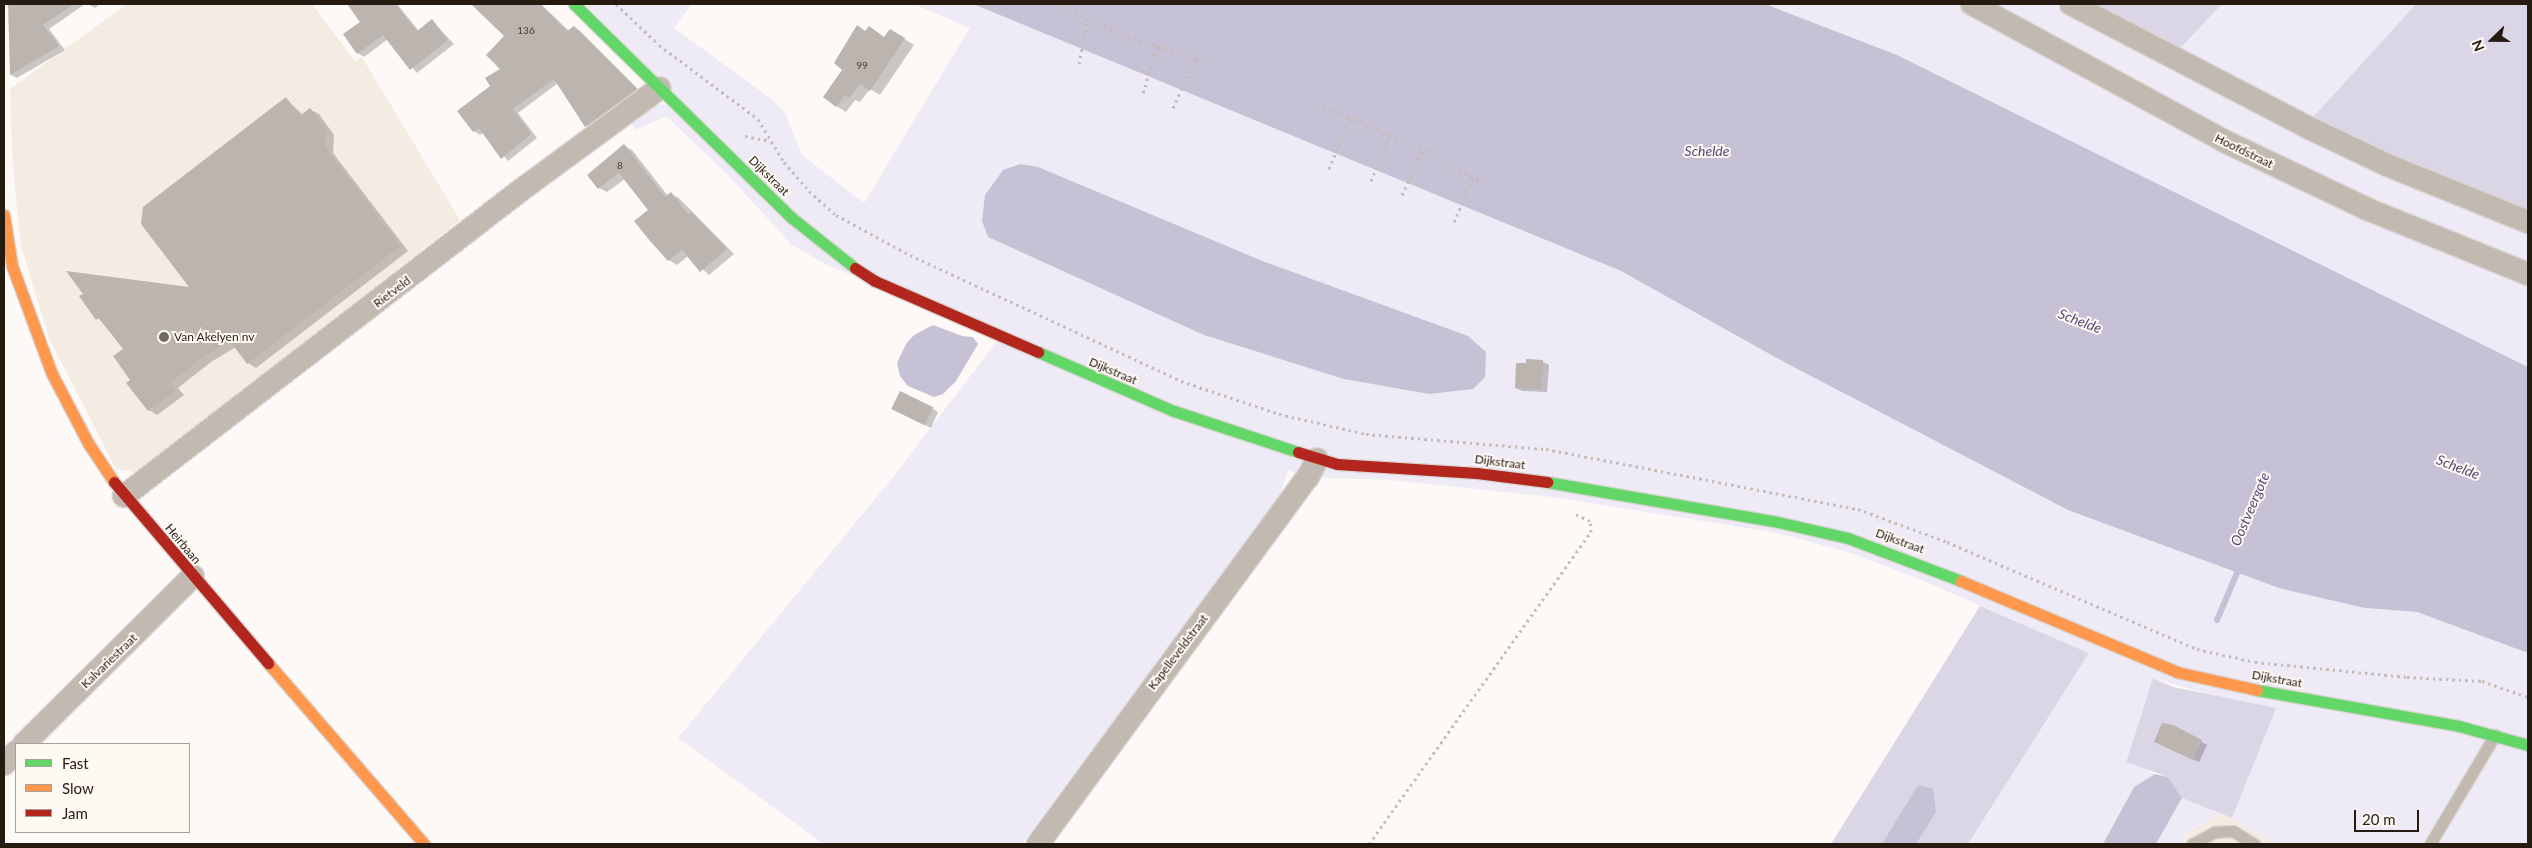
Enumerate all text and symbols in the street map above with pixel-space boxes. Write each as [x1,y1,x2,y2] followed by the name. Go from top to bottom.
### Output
[2467,15,2517,65] north arrow
[517,25,535,37] house number: 136
[2468,38,2488,54] text: N
[856,60,868,72] house number: 99
[2212,131,2276,171] street label: Hoofdstraat
[1685,143,1729,159] water label: Schelde
[746,153,792,199] street label: Dijkstraat
[617,160,623,172] house number: 8
[371,273,413,311] street label: Rietveld
[2056,305,2104,337] water label: Schelde
[174,330,255,344] place label: Van Akelyen nv
[158,331,170,343] marker: Van Akelyen nv
[1087,354,1139,388] street label: Dijkstraat
[2434,451,2482,483] water label: Schelde
[1474,452,1526,472] street label: Dijkstraat
[2227,470,2273,548] water label: Oostveergote
[162,521,204,567] street label: Heirbaan
[1874,526,1926,556] street label: Dijkstraat
[1145,611,1211,693] street label: Kapelleveldstraat
[78,631,140,691] street label: Kalvariestraat
[2251,668,2303,690] street label: Dijkstraat
[15,743,190,833] legend
[62,754,89,772] text: Fast
[62,779,94,797] text: Slow
[2357,800,2422,832] scale bar
[62,804,88,822] text: Jam
[2362,810,2396,828] text: 20 m

